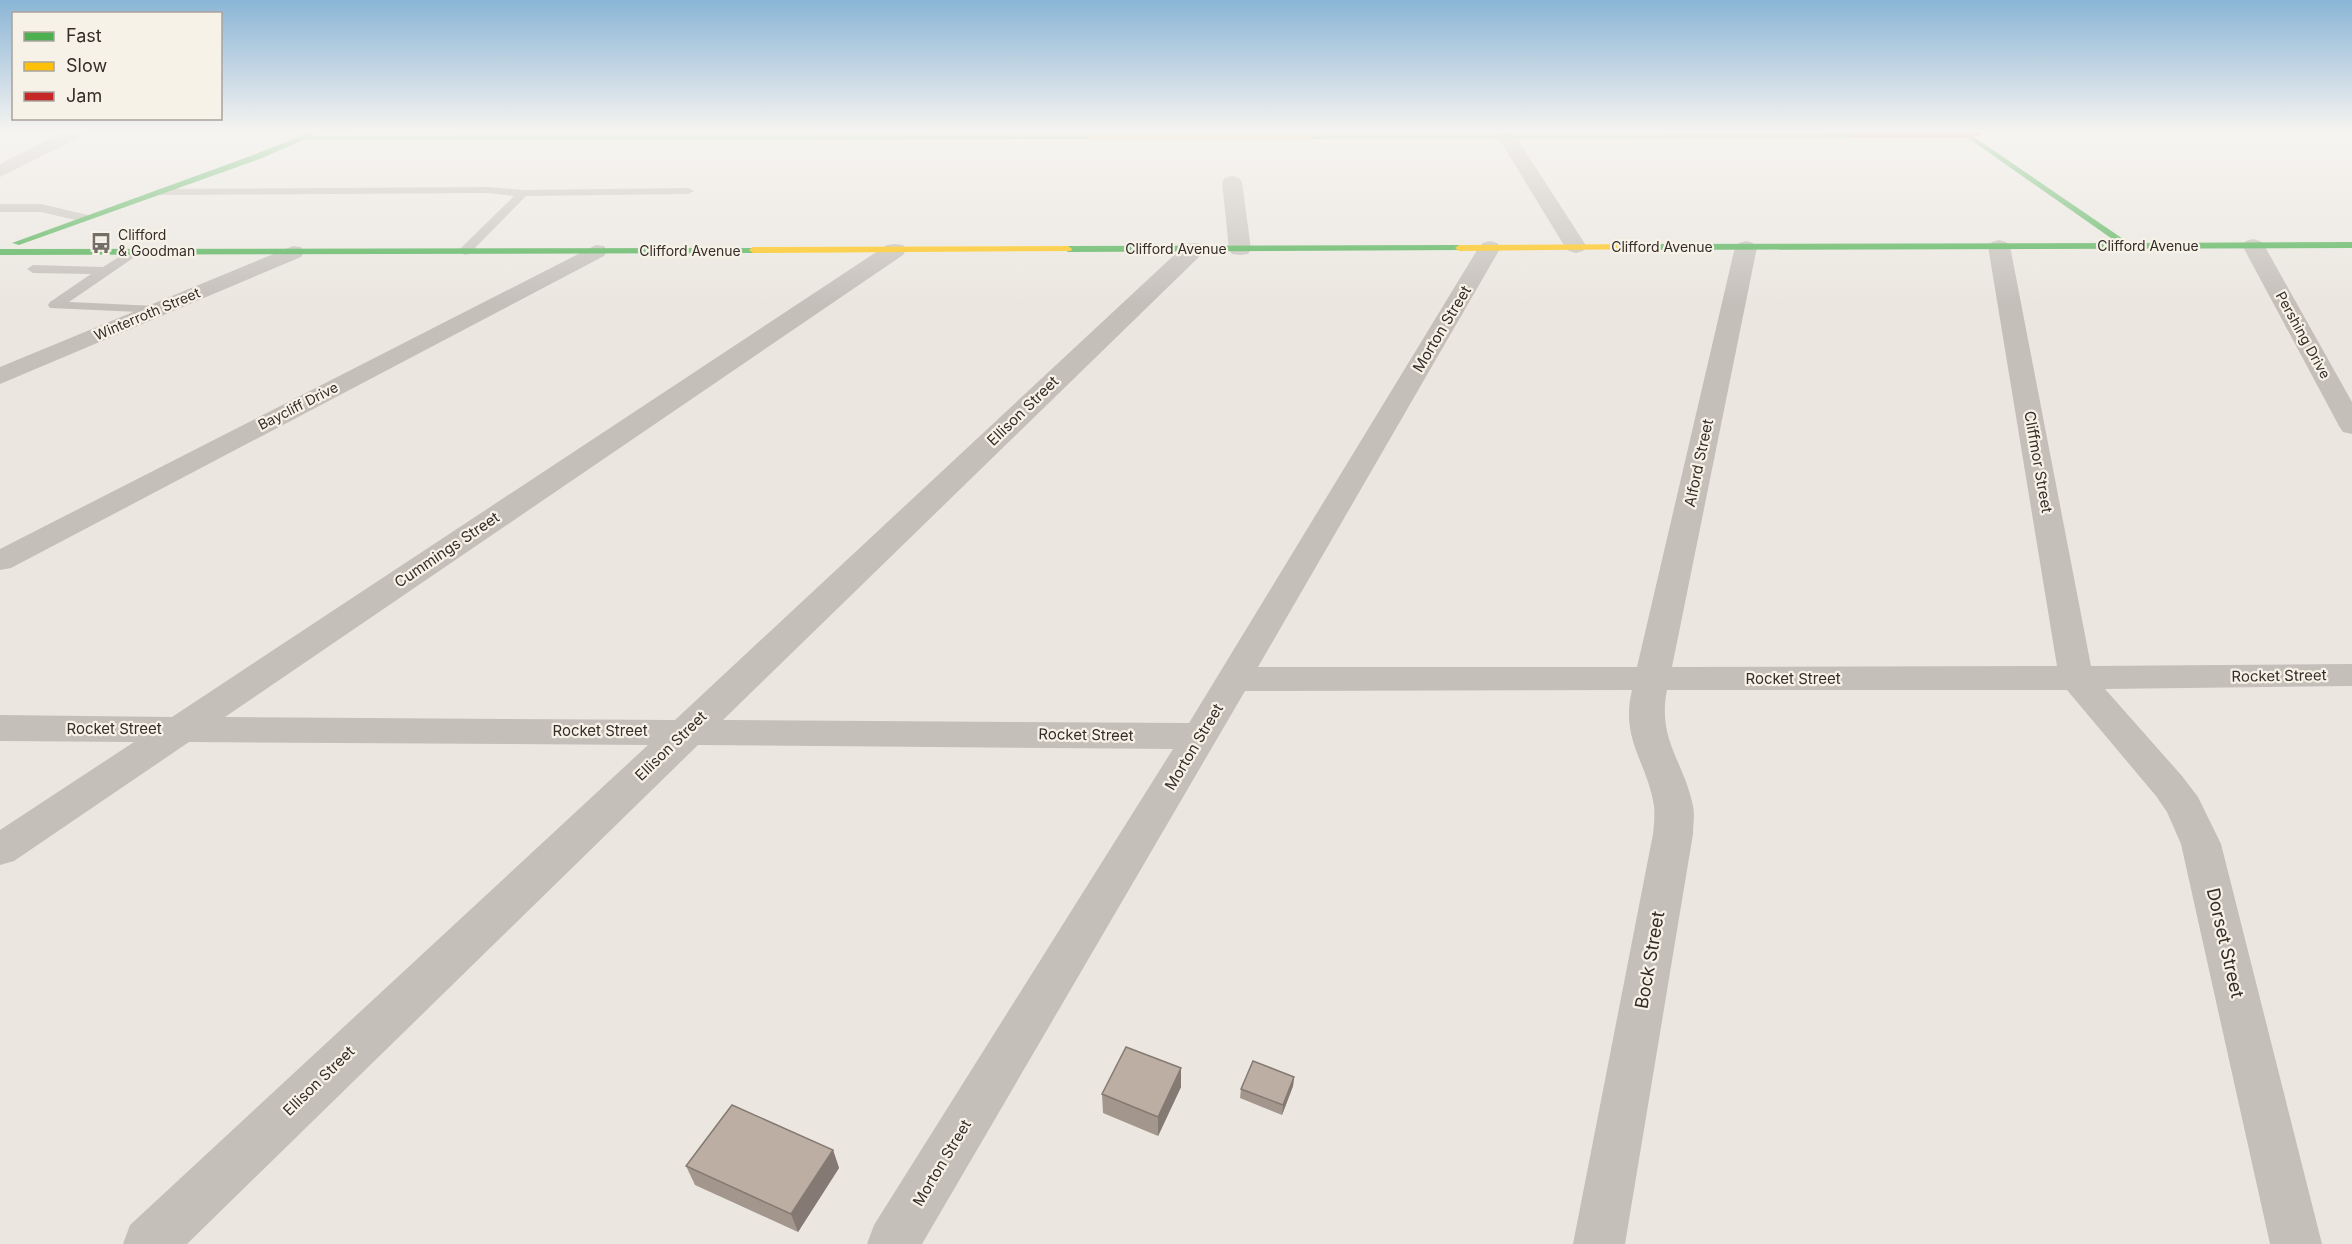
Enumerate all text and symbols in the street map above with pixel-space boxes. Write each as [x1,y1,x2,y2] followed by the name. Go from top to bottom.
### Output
[12,12,222,120] legend
[66,25,102,46] text: Fast
[66,55,107,76] text: Slow
[66,85,102,106] text: Jam
[118,226,195,259] place label: Clifford & Goodman
[89,231,113,255] bus stop icon: Clifford & Goodman
[2097,237,2199,254] street label: Clifford Avenue
[1611,238,1713,255] street label: Clifford Avenue
[1125,240,1227,257] street label: Clifford Avenue
[639,242,741,259] street label: Clifford Avenue
[1408,282,1475,375] street label: Morton Street
[91,283,203,343] street label: Winterroth Street
[2273,288,2334,381] street label: Pershing Drive
[983,372,1062,450] street label: Ellison Street
[255,378,341,433] street label: Baycliff Drive
[2020,410,2057,514] street label: Cliffmor Street
[1680,417,1717,509] street label: Alford Street
[391,507,503,592] street label: Cummings Street
[2231,665,2327,686] street label: Rocket Street
[1745,669,1841,688] street label: Rocket Street
[1160,700,1227,793] street label: Morton Street
[631,707,710,785] street label: Ellison Street
[66,719,162,738] street label: Rocket Street
[552,721,648,740] street label: Rocket Street
[1038,724,1134,745] street label: Rocket Street
[2203,886,2248,1000] street label: Dorset Street
[1631,909,1668,1010] street label: Bock Street
[279,1042,358,1120] street label: Ellison Street
[908,1116,975,1209] street label: Morton Street

